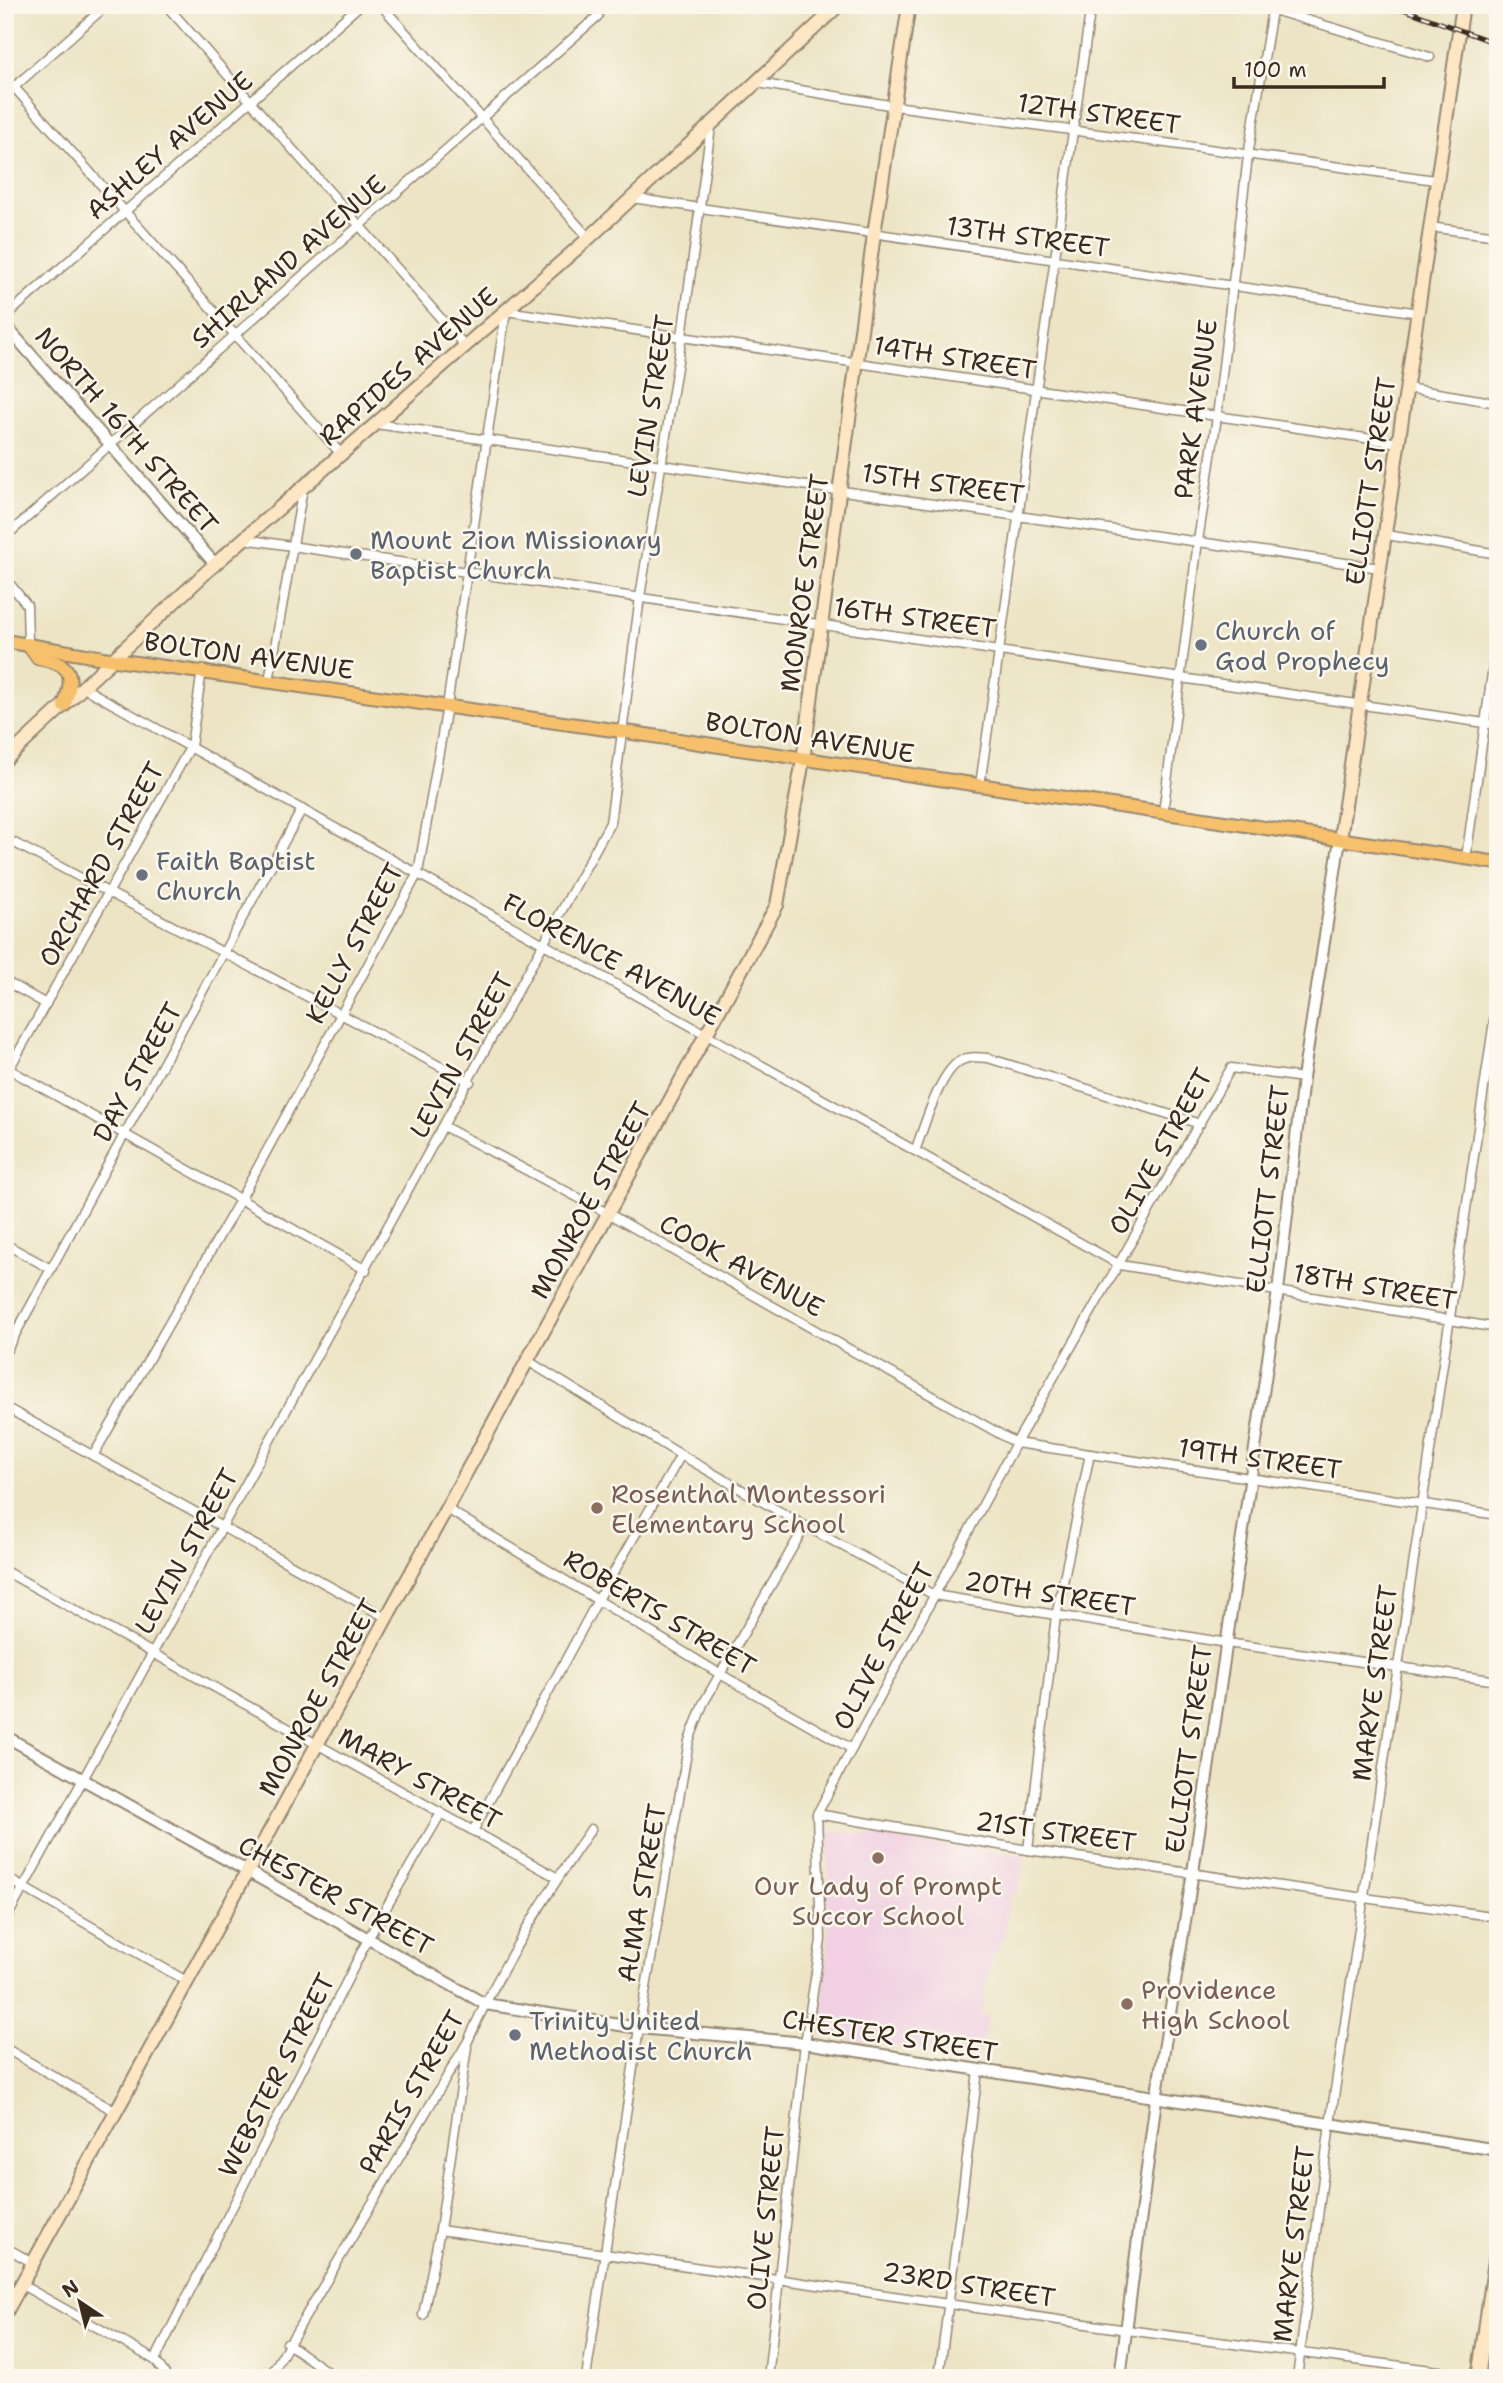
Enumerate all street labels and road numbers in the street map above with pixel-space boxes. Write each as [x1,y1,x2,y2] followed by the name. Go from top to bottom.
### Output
[78,63,260,227] street label: ASHLEY AVENUE
[1015,84,1183,142] street label: 12TH STREET
[183,166,393,356] street label: SHIRLAND AVENUE
[944,207,1112,265] street label: 13TH STREET
[311,279,505,453] street label: RAPIDES AVENUE
[618,312,682,500] street label: LEVIN STREET
[1165,317,1225,501] street label: PARK AVENUE
[28,319,226,541] street label: NORTH 16TH STREET
[871,327,1039,387] street label: 14TH STREET
[1336,375,1404,587] street label: ELLIOTT STREET
[859,454,1027,512] street label: 15TH STREET
[771,472,837,694] street label: MONROE STREET
[831,588,999,646] street label: 16TH STREET
[142,623,356,687] street label: BOLTON AVENUE
[703,703,917,771] street label: BOLTON AVENUE
[30,755,172,973] street label: ORCHARD STREET
[297,857,411,1029] street label: KELLY STREET
[497,884,727,1034] street label: FLORENCE AVENUE
[401,966,521,1144] street label: LEVIN STREET
[84,996,190,1148] street label: DAY STREET
[1100,1062,1220,1240] street label: OLIVE STREET
[1237,1083,1297,1295] street label: ELLIOTT STREET
[521,1095,659,1305] street label: MONROE STREET
[653,1205,831,1325] street label: COOK AVENUE
[1290,1254,1460,1318] street label: 18TH STREET
[1176,1429,1344,1487] street label: 19TH STREET
[126,1462,246,1640] street label: LEVIN STREET
[557,1541,763,1683] street label: ROBERTS STREET
[824,1556,942,1736] street label: OLIVE STREET
[962,1562,1138,1624] street label: 20TH STREET
[1343,1583,1405,1783] street label: MARYE STREET
[249,1592,387,1802] street label: MONROE STREET
[1156,1643,1220,1855] street label: ELLIOTT STREET
[332,1719,508,1837] street label: MARY STREET
[608,1801,674,1985] street label: ALMA STREET
[973,1802,1139,1860] street label: 21ST STREET
[232,1827,440,1963] street label: CHESTER STREET
[209,1967,343,2183] street label: WEBSTER STREET
[780,2001,1000,2069] street label: CHESTER STREET
[350,2004,472,2180] street label: PARIS STREET
[738,2124,792,2312] street label: OLIVE STREET
[1264,2144,1322,2344] street label: MARYE STREET
[880,2253,1058,2315] street label: 23RD STREET

